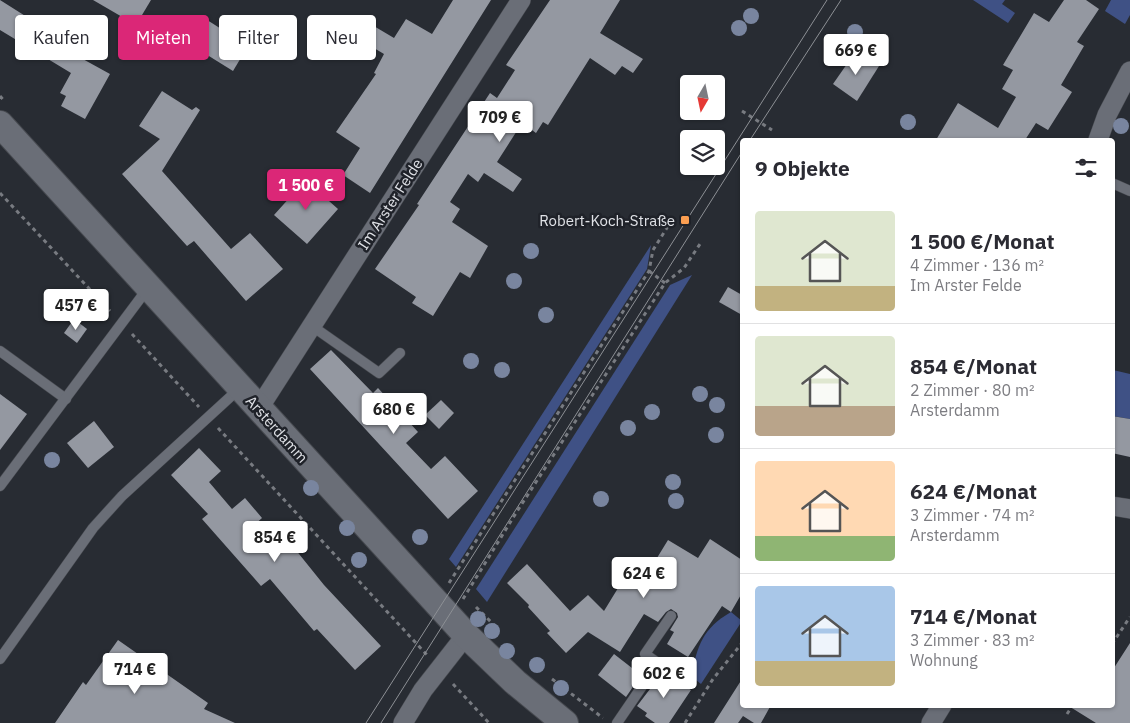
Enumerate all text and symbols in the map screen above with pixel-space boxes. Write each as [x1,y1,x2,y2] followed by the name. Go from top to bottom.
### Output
[15,15,108,60] chip: Kaufen
[118,15,209,60] chip: Mieten
[219,15,297,60] chip: Filter
[307,15,376,60] chip: Neu
[821,34,891,76] pin: 669 €
[835,40,877,60] text: 669 €
[680,75,725,120] north arrow
[680,75,725,175] map controls
[465,100,535,143] pin: 709 €
[479,107,521,127] text: 709 €
[680,130,725,175] button: layers
[755,154,850,182] text: 9 Objekte
[1072,154,1100,182] icon: filters
[354,155,426,253] street label: Im Arster Felde
[260,168,352,211] pin: 1 500 €
[278,175,334,195] text: 1 500 €
[539,211,675,230] place label: Robert-Koch-Straße
[679,214,691,226] marker: Robert-Koch-Straße
[910,227,1055,255] text: 1 500 €/Monat
[795,231,855,291] icon: home
[910,255,1044,275] text: 4 Zimmer · 136 m²
[910,275,1022,295] text: Im Arster Felde
[41,288,111,331] pin: 457 €
[55,295,97,315] text: 457 €
[910,352,1037,380] text: 854 €/Monat
[795,356,855,416] icon: home
[910,380,1035,400] text: 2 Zimmer · 80 m²
[242,391,312,467] street label: Arsterdamm
[359,392,429,435] pin: 680 €
[373,399,415,419] text: 680 €
[910,400,1000,420] text: Arsterdamm
[910,477,1037,505] text: 624 €/Monat
[795,481,855,541] icon: home
[910,505,1035,525] text: 3 Zimmer · 74 m²
[240,520,310,563] pin: 854 €
[910,525,1000,545] text: Arsterdamm
[254,527,296,547] text: 854 €
[609,556,679,599] pin: 624 €
[623,563,665,583] text: 624 €
[910,602,1037,630] text: 714 €/Monat
[795,606,855,666] icon: home
[910,630,1035,650] text: 3 Zimmer · 83 m²
[910,650,978,670] text: Wohnung
[100,652,170,695] pin: 714 €
[629,656,699,699] pin: 602 €
[114,659,156,679] text: 714 €
[643,663,685,683] text: 602 €

